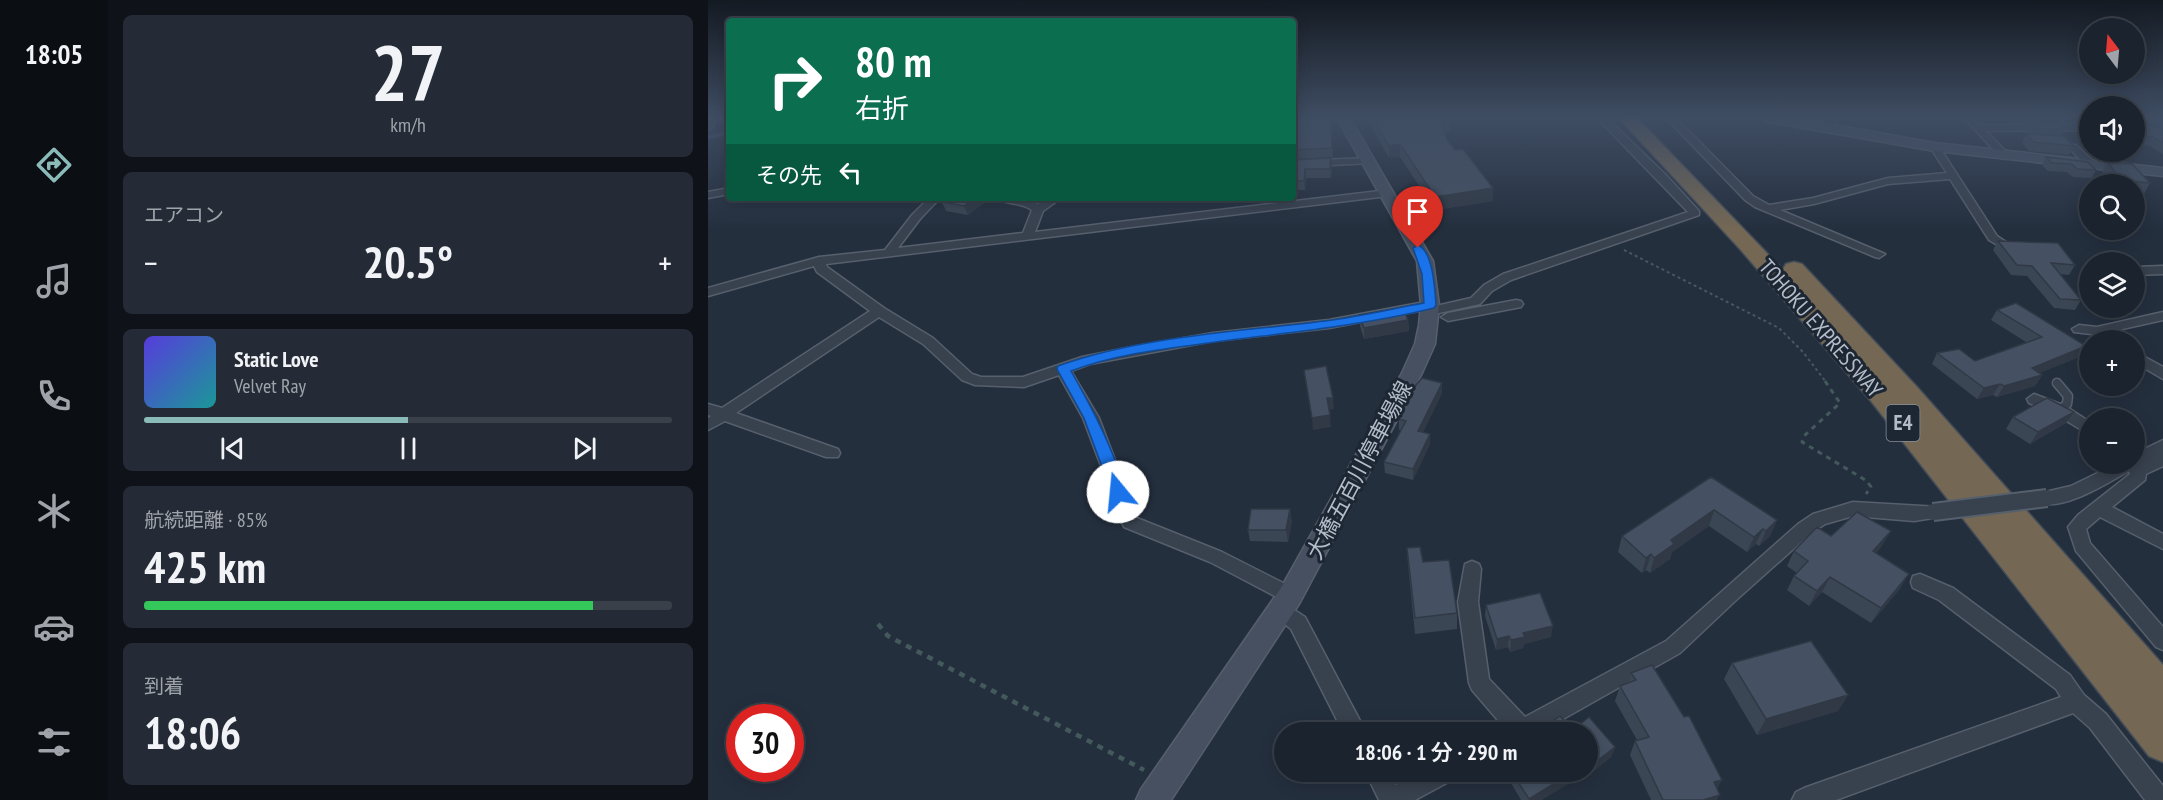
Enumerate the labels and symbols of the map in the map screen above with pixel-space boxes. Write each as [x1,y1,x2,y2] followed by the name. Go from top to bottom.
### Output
[2079,18,2145,84] north arrow
[1392,186,1443,248] pin
[1753,253,1889,403] street label: TOHOKU EXPRESSWAY
[1300,376,1418,564] street label: 大橋五百川停車場線
[1886,405,1920,441] road number: E4
[1086,460,1150,524] position arrow
[726,704,804,782] speed limit sign: 30

